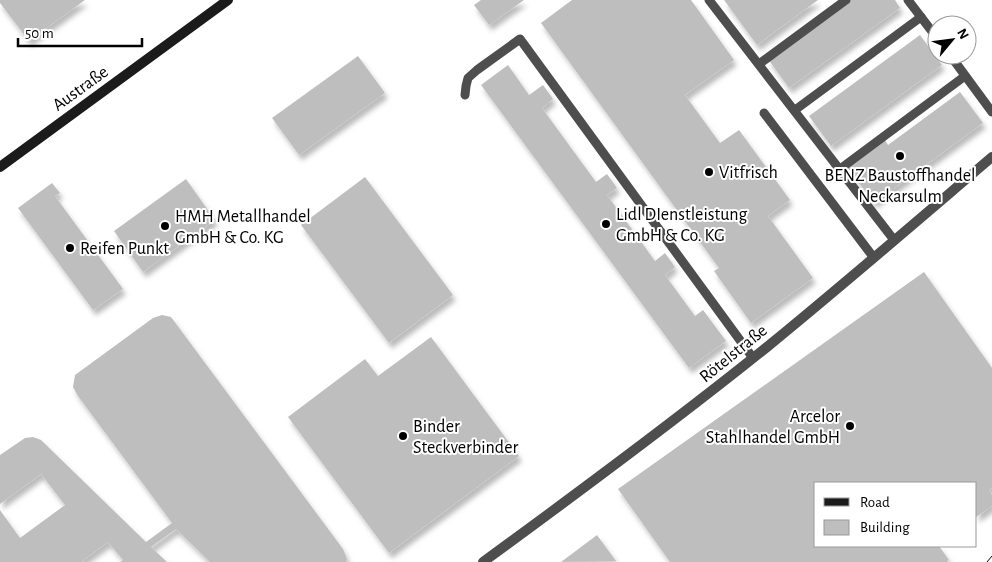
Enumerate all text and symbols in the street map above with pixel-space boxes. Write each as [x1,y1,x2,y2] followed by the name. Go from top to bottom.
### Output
[18,15,141,47] scale bar
[927,15,977,65] north arrow
[25,26,54,41] text: 50 m
[954,27,971,42] text: N
[49,63,112,115] street label: Austraße
[894,150,906,162] marker: BENZ Baustoffhandel Neckarsulm
[719,164,778,182] place label: Vitfrisch
[703,166,715,178] marker: Vitfrisch
[825,167,975,206] place label: BENZ Baustoffhandel Neckarsulm
[616,206,747,245] place label: Lidl DIenstleistung GmbH & Co. KG
[175,208,311,247] place label: HMH Metallhandel GmbH & Co. KG
[600,218,612,230] marker: Lidl DIenstleistung GmbH & Co. KG
[159,220,171,232] marker: HMH Metallhandel GmbH & Co. KG
[80,240,169,258] place label: Reifen Punkt
[64,242,76,254] marker: Reifen Punkt
[696,321,771,386] street label: Rötelstraße
[706,408,840,447] place label: Arcelor Stahlhandel GmbH
[413,418,518,457] place label: Binder Steckverbinder
[844,420,856,432] marker: Arcelor Stahlhandel GmbH
[397,430,409,442] marker: Binder Steckverbinder
[814,482,977,547] legend
[860,495,890,510] text: Road
[860,520,910,535] text: Building

